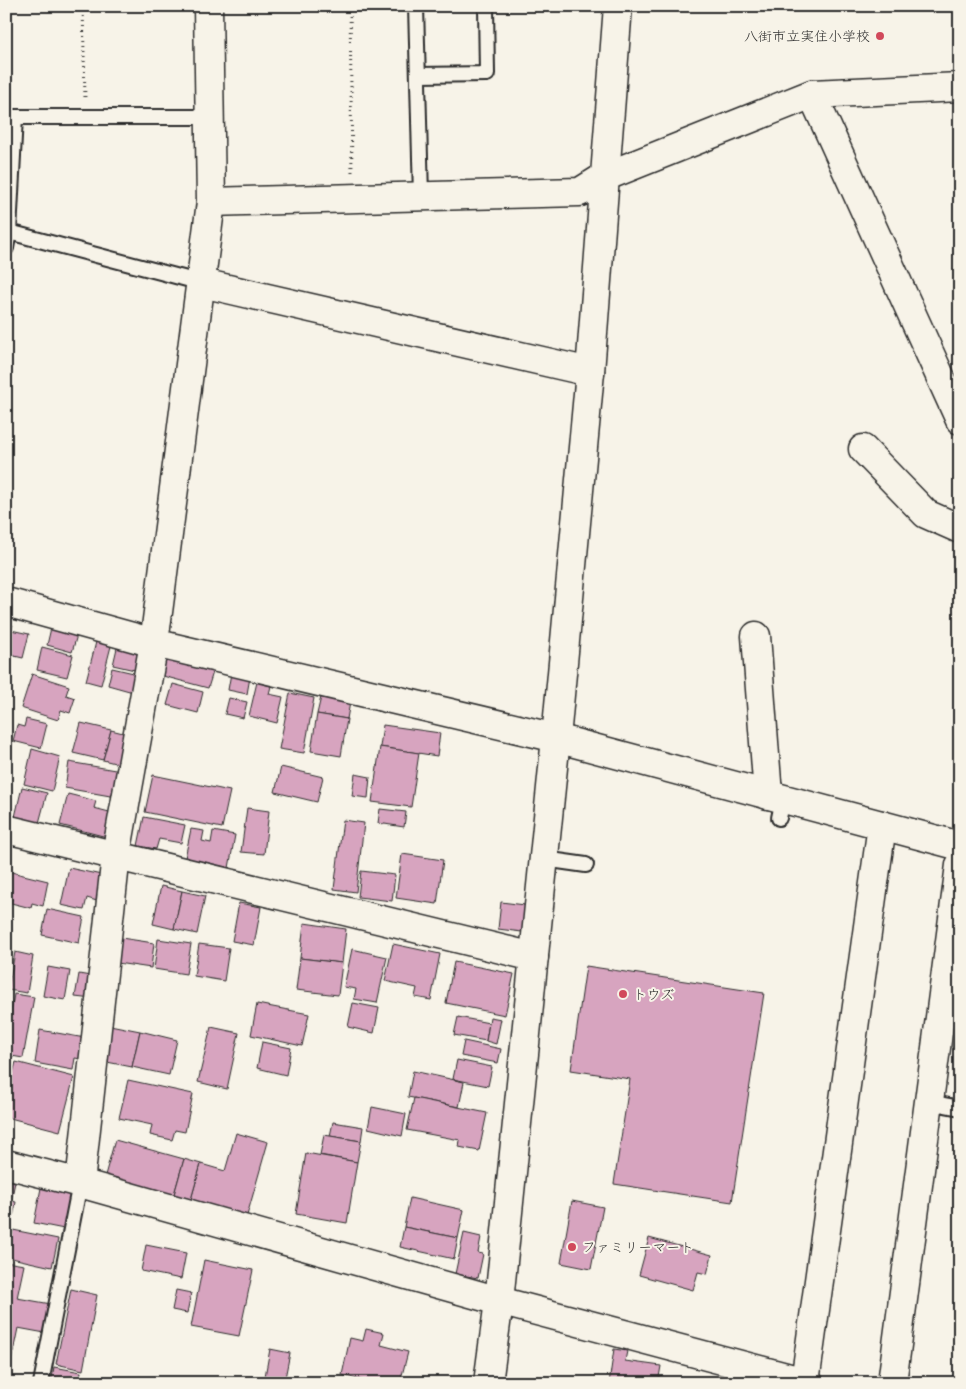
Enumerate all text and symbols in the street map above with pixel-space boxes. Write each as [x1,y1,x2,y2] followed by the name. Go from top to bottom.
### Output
[744,27,870,45] place label: 八街市立実住小学校
[874,30,886,42] marker: 八街市立実住小学校
[633,985,674,1003] place label: トウズ
[617,988,629,1000] marker: トウズ
[582,1238,694,1256] place label: ファミリーマート
[566,1241,578,1253] marker: ファミリーマート

